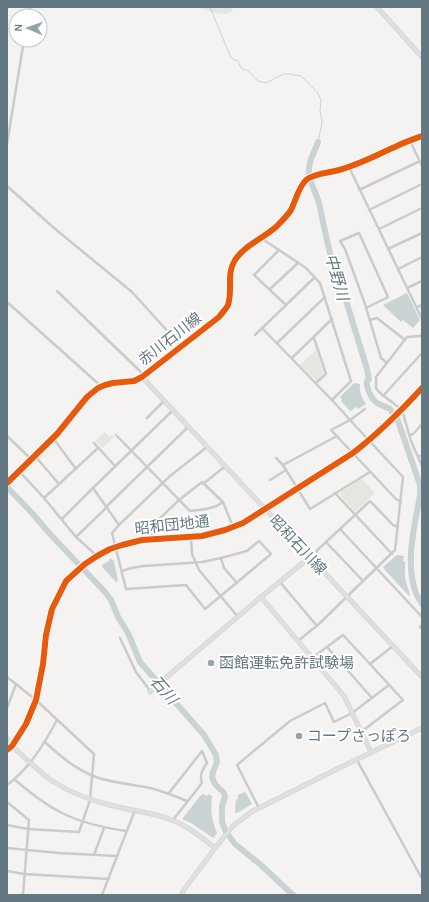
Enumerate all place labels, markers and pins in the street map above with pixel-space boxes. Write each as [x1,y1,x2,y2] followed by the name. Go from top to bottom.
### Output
[219,654,354,672] place label: 函館運転免許試験場
[206,658,216,668] marker: 函館運転免許試験場
[307,727,411,745] place label: コープさっぽろ
[294,731,304,741] marker: コープさっぽろ

